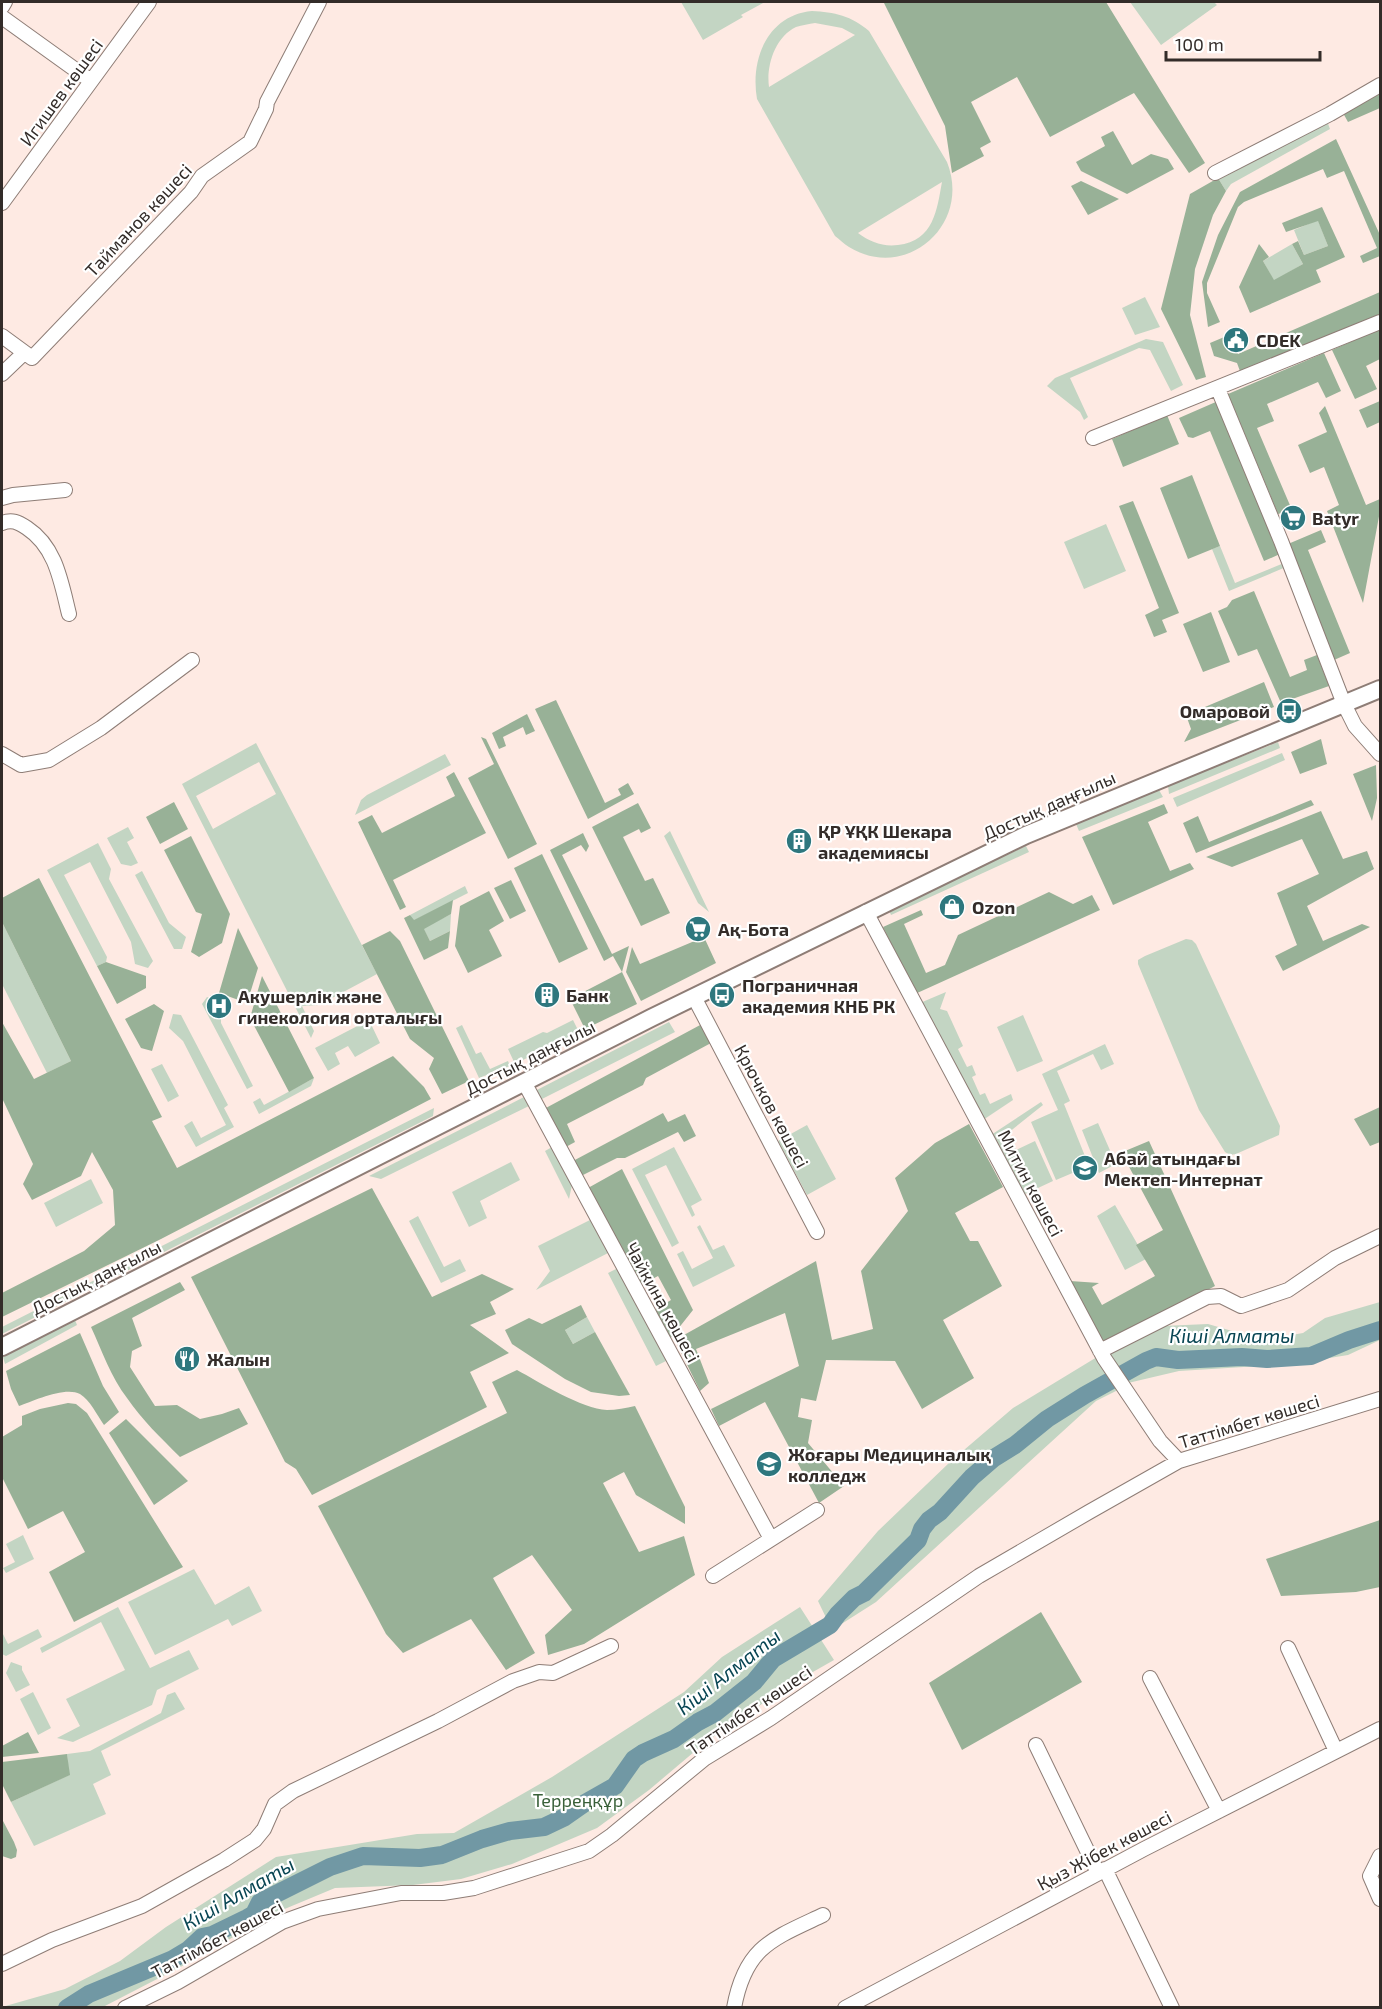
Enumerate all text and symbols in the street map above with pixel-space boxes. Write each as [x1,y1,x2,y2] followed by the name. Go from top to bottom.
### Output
[1166,24,1320,62] scale bar
[1175,33,1224,55] text: 100 m
[15,34,107,150] street label: Игишев көшесі
[80,159,196,281] street label: Тайманов көшесі
[1221,325,1251,355] public building icon: CDEK
[1256,329,1301,351] place label: CDEK
[1278,503,1308,533] supermarket icon: Batyr
[1312,507,1359,529] place label: Batyr
[1274,696,1304,726] bus stop icon: Омаровой
[1180,700,1270,722] place label: Омаровой
[979,766,1119,844] street label: Достық даңғылы
[818,820,952,863] place label: ҚР ҰҚК Шекара академиясы
[784,826,814,856] building icon: ҚР ҰҚК Шекара академиясы
[937,892,967,922] shop icon: Ozon
[972,896,1015,918] place label: Ozon
[683,914,713,944] supermarket icon: Ақ-Бота
[718,918,789,940] place label: Ақ-Бота
[742,974,896,1017] place label: Пограничная академия КНБ РК
[532,980,562,1010] building icon: Банк
[707,980,737,1010] bus stop icon: Пограничная академия КНБ РК
[566,984,609,1006] place label: Банк
[238,985,442,1028] place label: Акушерлік және гинекология орталығы
[204,991,234,1021] hospital icon: Акушерлік және гинекология орталығы
[461,1015,599,1099] street label: Достық даңғылы
[730,1041,814,1171] street label: Крючков көшесі
[994,1126,1068,1240] street label: Митин көшесі
[1104,1147,1263,1190] place label: Абай атындағы Мектеп-Интернат
[1070,1153,1100,1183] school or university icon: Абай атындағы Мектеп-Интернат
[27,1235,165,1319] street label: Достық даңғылы
[621,1238,705,1366] street label: Чайкина көшесі
[1169,1323,1295,1347] water label: Кіші Алматы
[172,1344,202,1374] restaurant icon: Жалын
[207,1348,270,1370] place label: Жалын
[1176,1389,1322,1453] street label: Таттімбет көшесі
[788,1443,991,1486] place label: Жоғары Медициналық колледж
[754,1449,784,1479] school or university icon: Жоғары Медициналық колледж
[671,1623,785,1719] water label: Кіші Алматы
[682,1660,816,1760] street label: Таттімбет көшесі
[533,1789,623,1811] park label: Терреңқұр
[1033,1805,1175,1895] street label: Қыз Жібек көшесі
[178,1851,298,1935] water label: Кіші Алматы
[147,1895,287,1983] street label: Таттімбет көшесі

